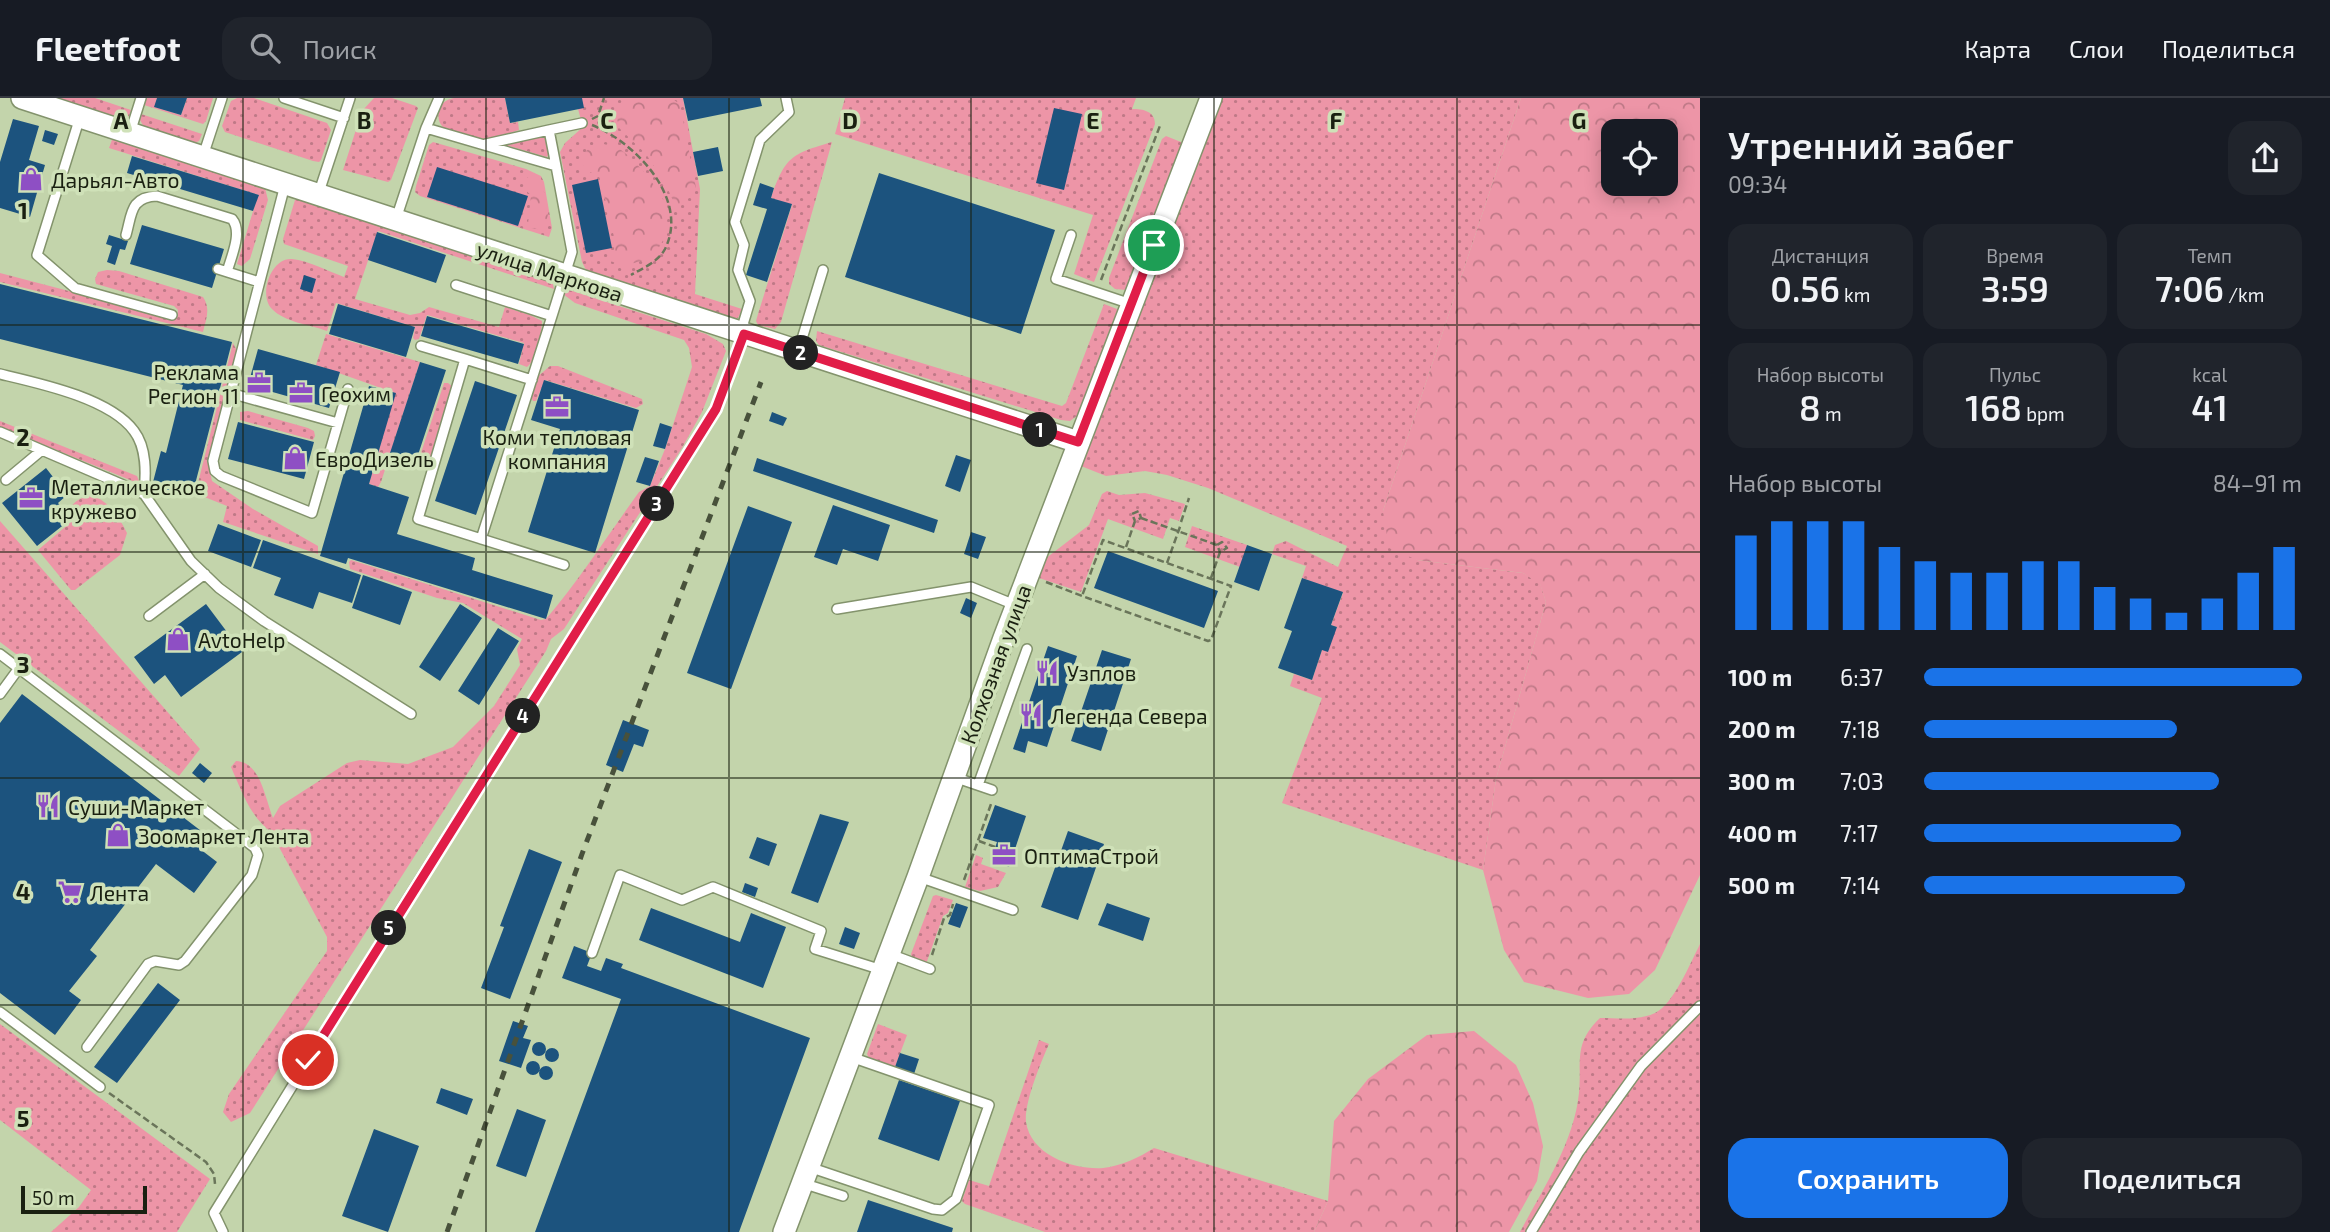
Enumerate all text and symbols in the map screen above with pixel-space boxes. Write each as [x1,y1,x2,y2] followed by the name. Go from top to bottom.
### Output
[222,17,712,80] search box
[35,28,180,68] text: Fleetfoot
[246,29,284,67] icon: search
[302,33,377,64] text: Поиск
[1964,34,2031,63] text: Карта
[2069,34,2124,63] text: Слои
[2162,34,2295,63] text: Поделиться
[113,106,129,134] text: A
[357,106,371,134] text: B
[600,106,614,134] text: C
[842,106,858,134] text: D
[1086,106,1100,134] text: E
[1330,106,1343,134] text: F
[1572,106,1586,134] text: G
[1601,119,1678,196] map controls
[1601,119,1678,196] button: locate
[1728,121,2014,167] text: Утренний забег
[2228,121,2302,195] button: share
[17,165,45,193] shop icon: Дарьял-Авто
[51,167,180,192] place label: Дарьял-Авто
[1728,170,1787,198] text: 09:34
[18,196,28,224] text: 1
[1124,215,1184,275] pin
[1135,226,1173,264] icon: arrive
[474,236,626,307] street label: улица Маркова
[1772,244,1869,267] text: Дистанция
[1986,244,2044,267] text: Время
[2188,244,2232,267] text: Темп
[1770,267,1840,309] text: 0.56
[1981,267,2049,309] text: 3:59
[2155,267,2224,309] text: 7:06
[1840,283,1870,306] text: km
[2224,283,2264,306] text: /km
[784,336,818,370] pin: 2
[795,341,806,364] text: 2
[148,359,239,408] place label: Реклама Регион 11
[1757,363,1884,386] text: Набор высоты
[1989,363,2041,386] text: Пульс
[2192,363,2227,386] text: kcal
[245,369,273,397] office icon: Реклама Регион 11
[287,379,315,407] office icon: Геохим
[321,381,391,406] place label: Геохим
[1799,386,1821,428] text: 8
[1965,386,2022,428] text: 168
[2191,386,2228,428] text: 41
[543,393,571,421] office icon: Коми тепловая компания
[1821,402,1842,425] text: m
[2022,402,2065,425] text: bpm
[1023,412,1058,448] pin: 1
[1035,418,1044,441] text: 1
[16,423,30,451] text: 2
[482,424,632,473] place label: Коми тепловая компания
[281,444,309,472] shop icon: ЕвроДизель
[315,446,434,471] place label: ЕвроДизель
[1728,469,1882,497] text: Набор высоты
[2213,469,2302,497] text: 84–91 m
[51,474,206,524] place label: Металлическое кружево
[17,484,45,512] office icon: Металлическое кружево
[640,486,674,522] pin: 3
[651,492,662,515] text: 3
[955,581,1036,747] street label: Колхозная улица
[164,625,192,653] shop icon: AvtoHelp
[198,627,285,652] place label: AvtoHelp
[16,650,30,678] text: 3
[1033,658,1061,686] restaurant icon: Узплов
[1067,660,1136,685] place label: Узплов
[1728,663,1792,691] text: 100 m
[1840,663,1883,691] text: 6:37
[505,698,540,734] pin: 4
[1017,701,1045,729] restaurant icon: Легенда Севера
[1051,703,1208,728] place label: Легенда Севера
[516,704,529,727] text: 4
[1728,715,1796,743] text: 200 m
[1840,715,1880,743] text: 7:18
[1728,767,1795,795] text: 300 m
[1840,767,1884,795] text: 7:03
[34,792,62,820] restaurant icon: Суши-Маркет
[68,794,204,820] place label: Суши-Маркет
[1728,819,1797,847] text: 400 m
[1840,819,1878,847] text: 7:17
[104,821,132,849] shop icon: Зоомаркет Лента
[138,823,309,848] place label: Зоомаркет Лента
[990,841,1018,869] office icon: ОптимаСтрой
[1024,843,1159,868] place label: ОптимаСтрой
[1728,871,1795,899] text: 500 m
[1840,871,1881,899] text: 7:14
[16,877,30,905] text: 4
[56,878,84,906] supermarket icon: Лента
[90,880,149,905] place label: Лента
[372,910,406,946] pin: 5
[383,916,394,939] text: 5
[278,1030,338,1090] pin
[289,1041,327,1079] icon: check
[17,1104,29,1132] text: 5
[1728,1138,2008,1218] button: Сохранить
[2022,1138,2302,1218] button: Поделиться
[21,1183,147,1215] scale bar
[32,1186,75,1209] text: 50 m

